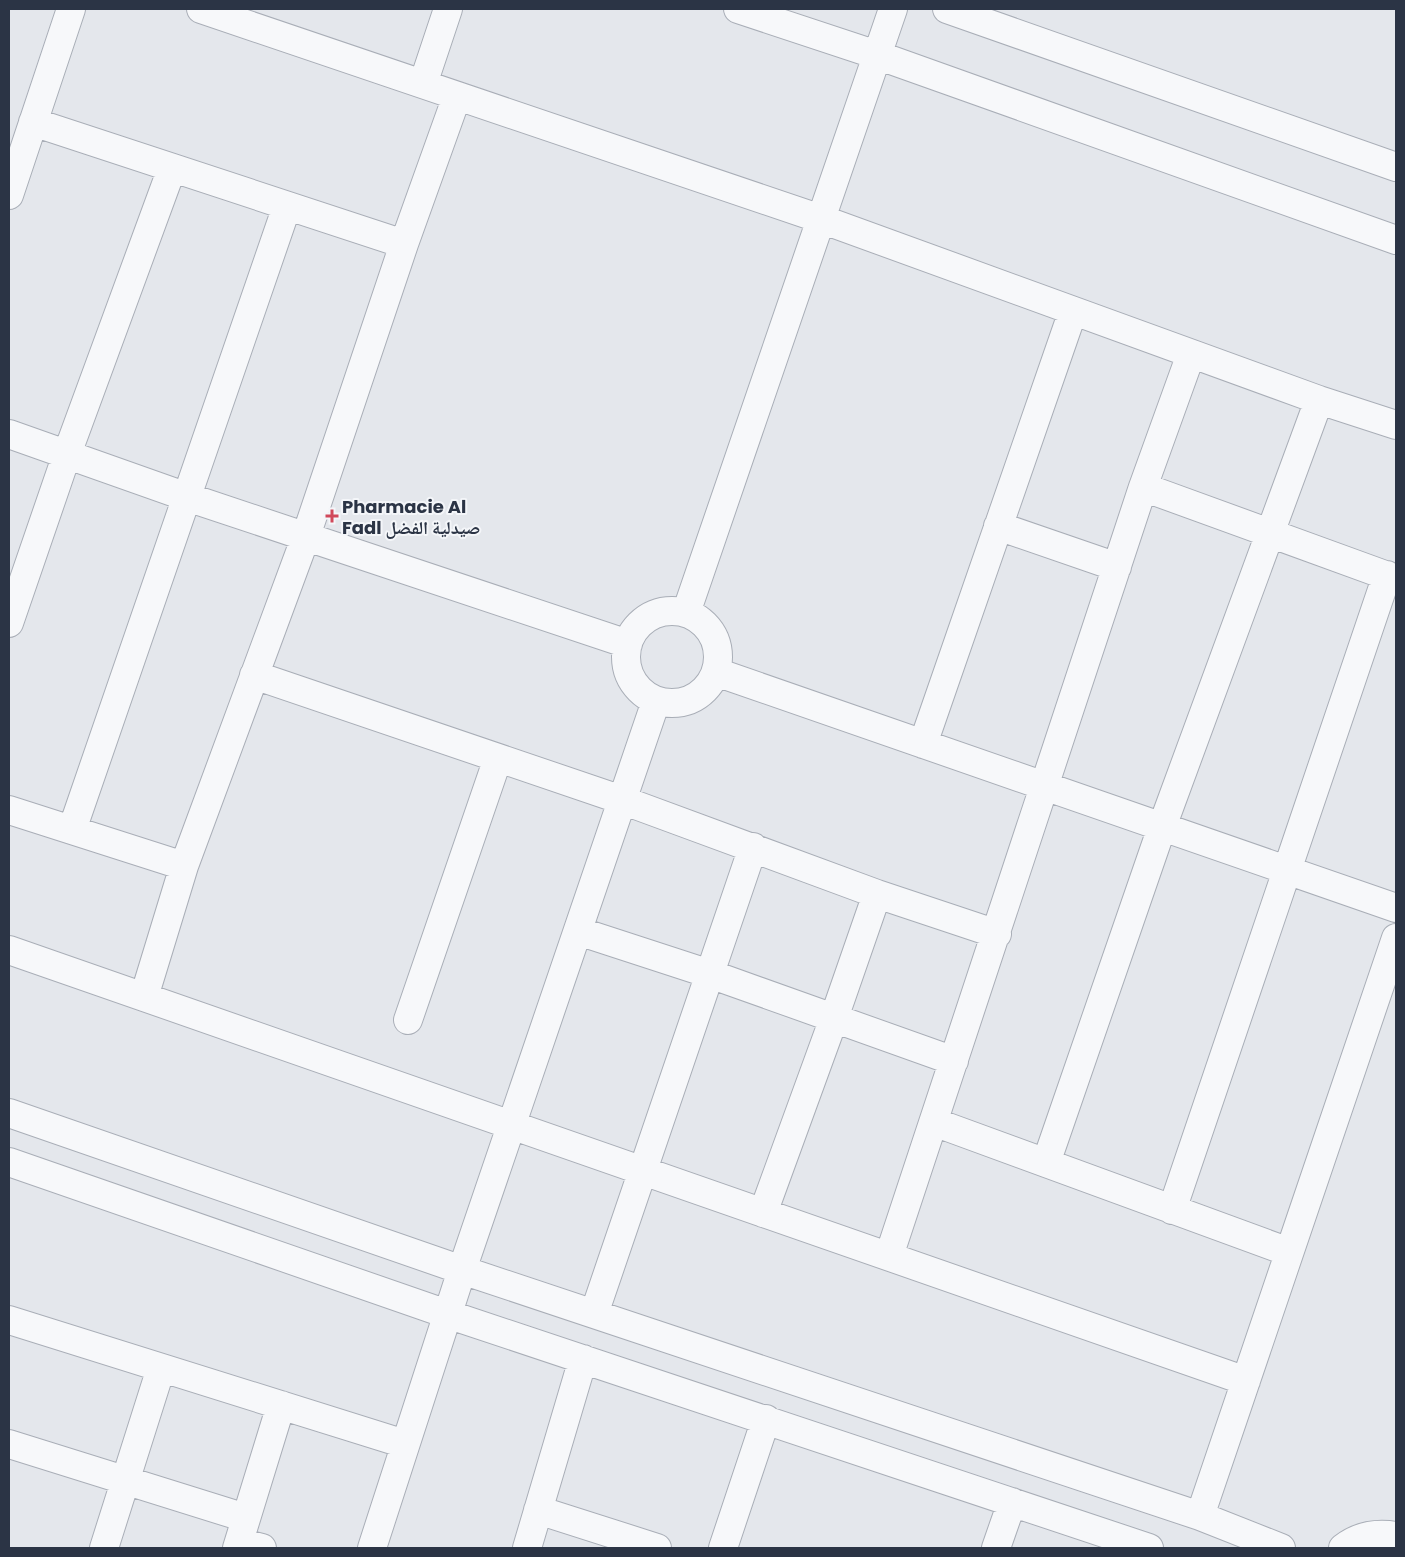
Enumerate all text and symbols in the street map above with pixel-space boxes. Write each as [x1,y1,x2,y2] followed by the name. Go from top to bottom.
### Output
[342,494,480,540] place label: Pharmacie Al Fadl صيدلية الفضل
[326,510,338,522] marker: Pharmacie Al Fadl صيدلية الفضل

